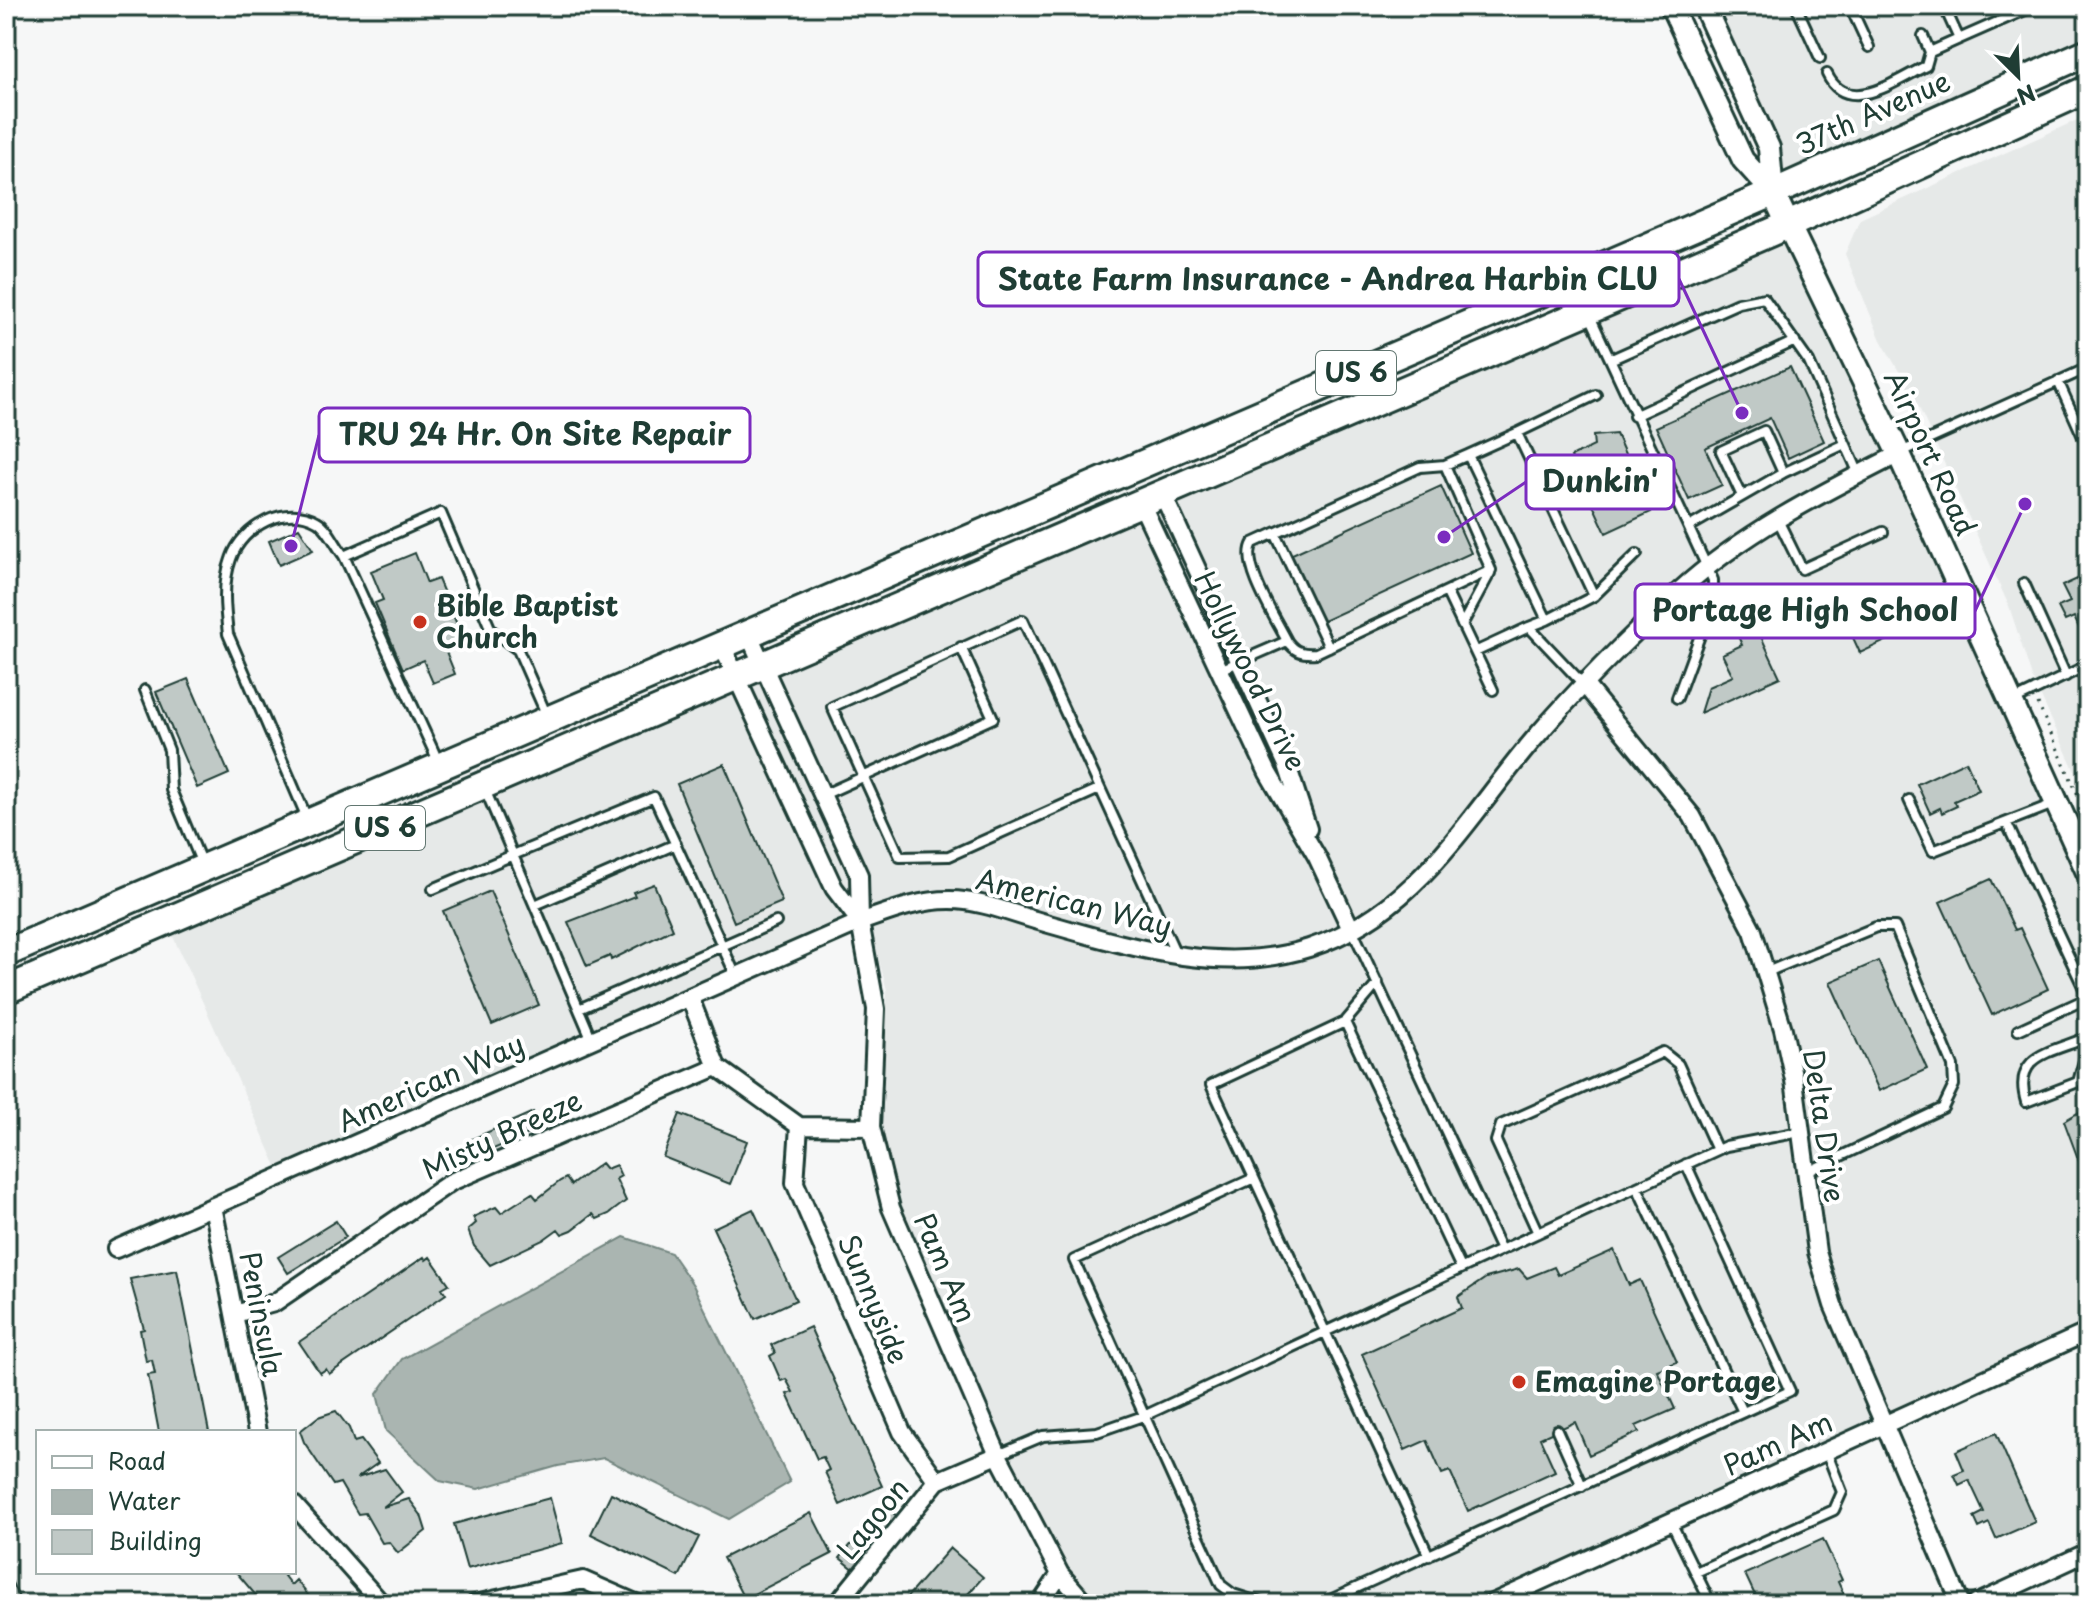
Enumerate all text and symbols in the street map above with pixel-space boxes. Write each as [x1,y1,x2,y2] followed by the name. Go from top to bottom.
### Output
[1978,36,2058,116] north arrow
[1788,58,1957,165] street label: 37th Avenue
[2012,77,2041,114] text: N
[978,252,1679,306] callout: State Farm Insurance - Andrea Harbin CLU
[998,255,1658,300] text: State Farm Insurance - Andrea Harbin CLU
[1316,351,1396,395] road number: US 6
[1874,363,1988,542] street label: Airport Road
[319,408,750,462] callout: TRU 24 Hr. On Site Repair
[338,410,732,455] text: TRU 24 Hr. On Site Repair
[1526,455,1674,509] callout: Dunkin'
[1542,457,1658,502] text: Dunkin'
[1184,563,1318,778] street label: Hollywood Drive
[436,583,618,658] place label: Bible Baptist Church
[1635,584,1975,638] callout: Portage High School
[1652,586,1958,631] text: Portage High School
[411,613,429,631] marker: Bible Baptist Church
[345,806,425,850] road number: US 6
[972,856,1177,947] street label: American Way
[330,1021,531,1142] street label: American Way
[1793,1046,1858,1205] street label: Delta Drive
[414,1078,589,1190] street label: Misty Breeze
[904,1206,989,1329] street label: Pam Am
[828,1227,921,1370] street label: Sunnyside
[229,1248,296,1380] street label: Peninsula
[1535,1359,1776,1402] place label: Emagine Portage
[1510,1373,1528,1391] marker: Emagine Portage
[1716,1400,1839,1486] street label: Pam Am
[36,1430,296,1574] legend
[108,1442,166,1478] text: Road
[825,1468,918,1568] street label: Lagoon
[108,1482,181,1518] text: Water
[108,1522,202,1558] text: Building

